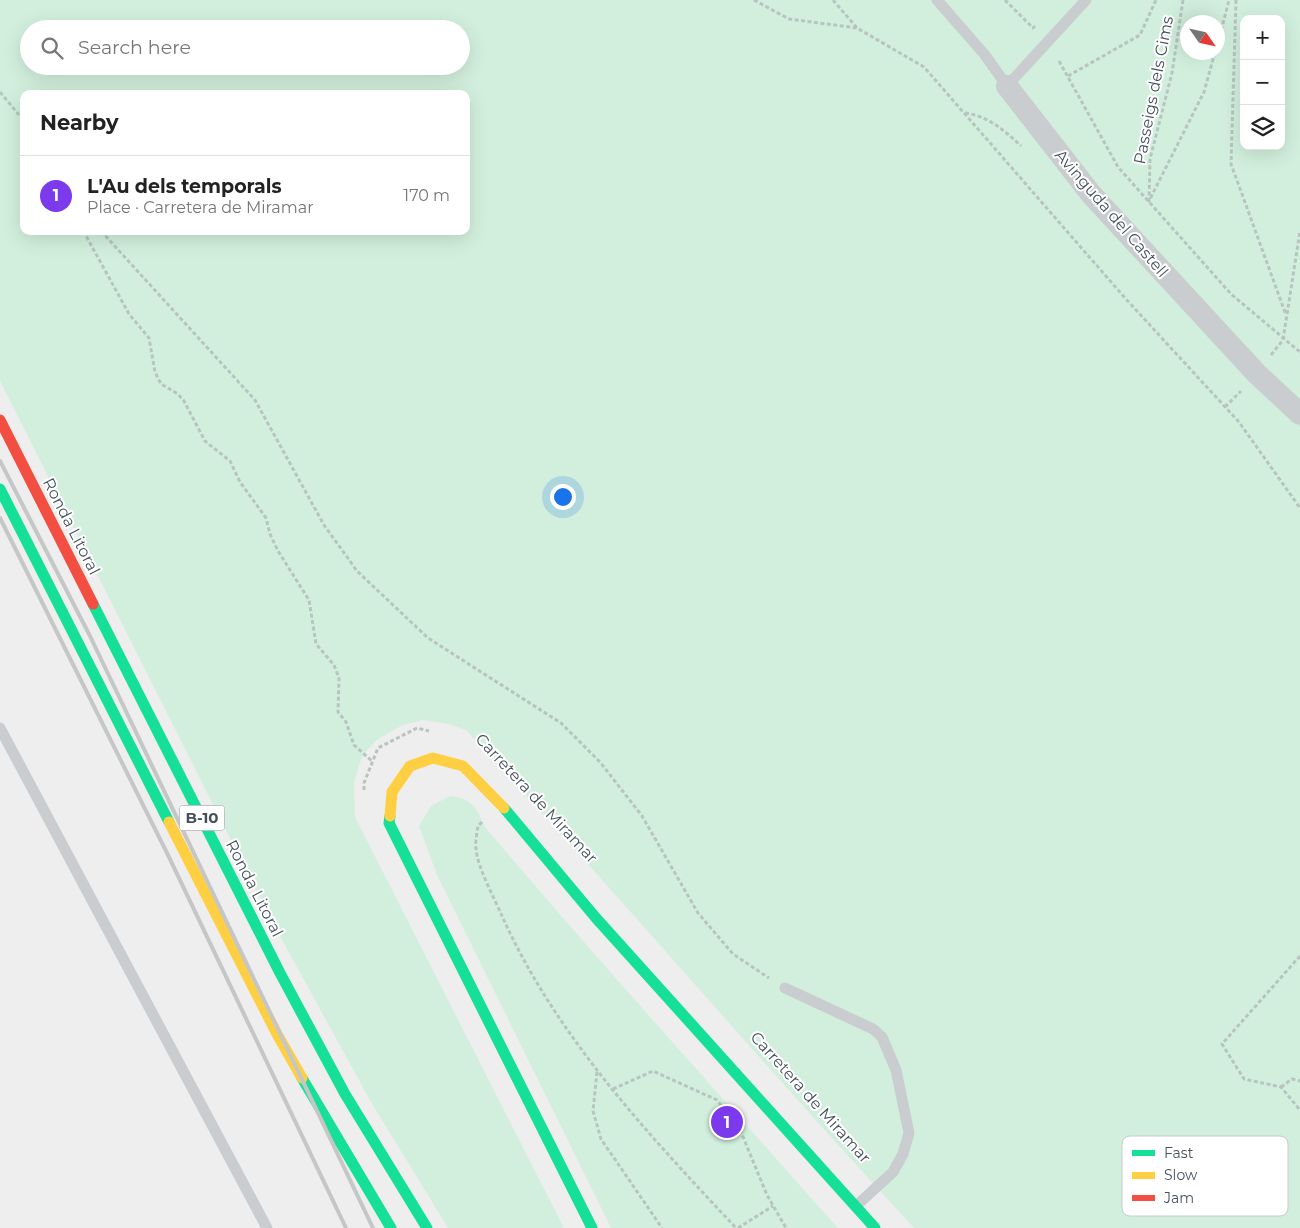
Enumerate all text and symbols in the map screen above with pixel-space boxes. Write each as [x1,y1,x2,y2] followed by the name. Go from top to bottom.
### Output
[1130,14,1177,166] street label: Passeigs dels Cims
[1180,15,1225,60] north arrow
[1240,15,1285,150] map controls
[1240,15,1285,60] button: +
[20,20,470,75] search box
[38,34,66,62] icon: search
[78,36,191,59] text: Search here
[1240,60,1285,105] button: −
[1240,105,1285,150] button: layers
[40,110,119,135] text: Nearby
[1051,146,1172,281] street label: Avinguda del Castell
[87,175,282,198] text: L'Au dels temporals
[53,186,59,205] text: 1
[403,186,450,205] text: 170 m
[87,198,314,217] text: Place · Carretera de Miramar
[39,475,104,578] street label: Ronda Litoral
[550,484,576,510] your location
[472,730,602,867] street label: Carretera de Miramar
[180,806,224,830] road number: B-10
[222,837,287,940] street label: Ronda Litoral
[747,1028,875,1167] street label: Carretera de Miramar
[711,1103,743,1141] pin: 1
[1122,1136,1288,1216] legend
[1164,1144,1194,1162] text: Fast
[1164,1166,1198,1184] text: Slow
[1163,1189,1194,1207] text: Jam

